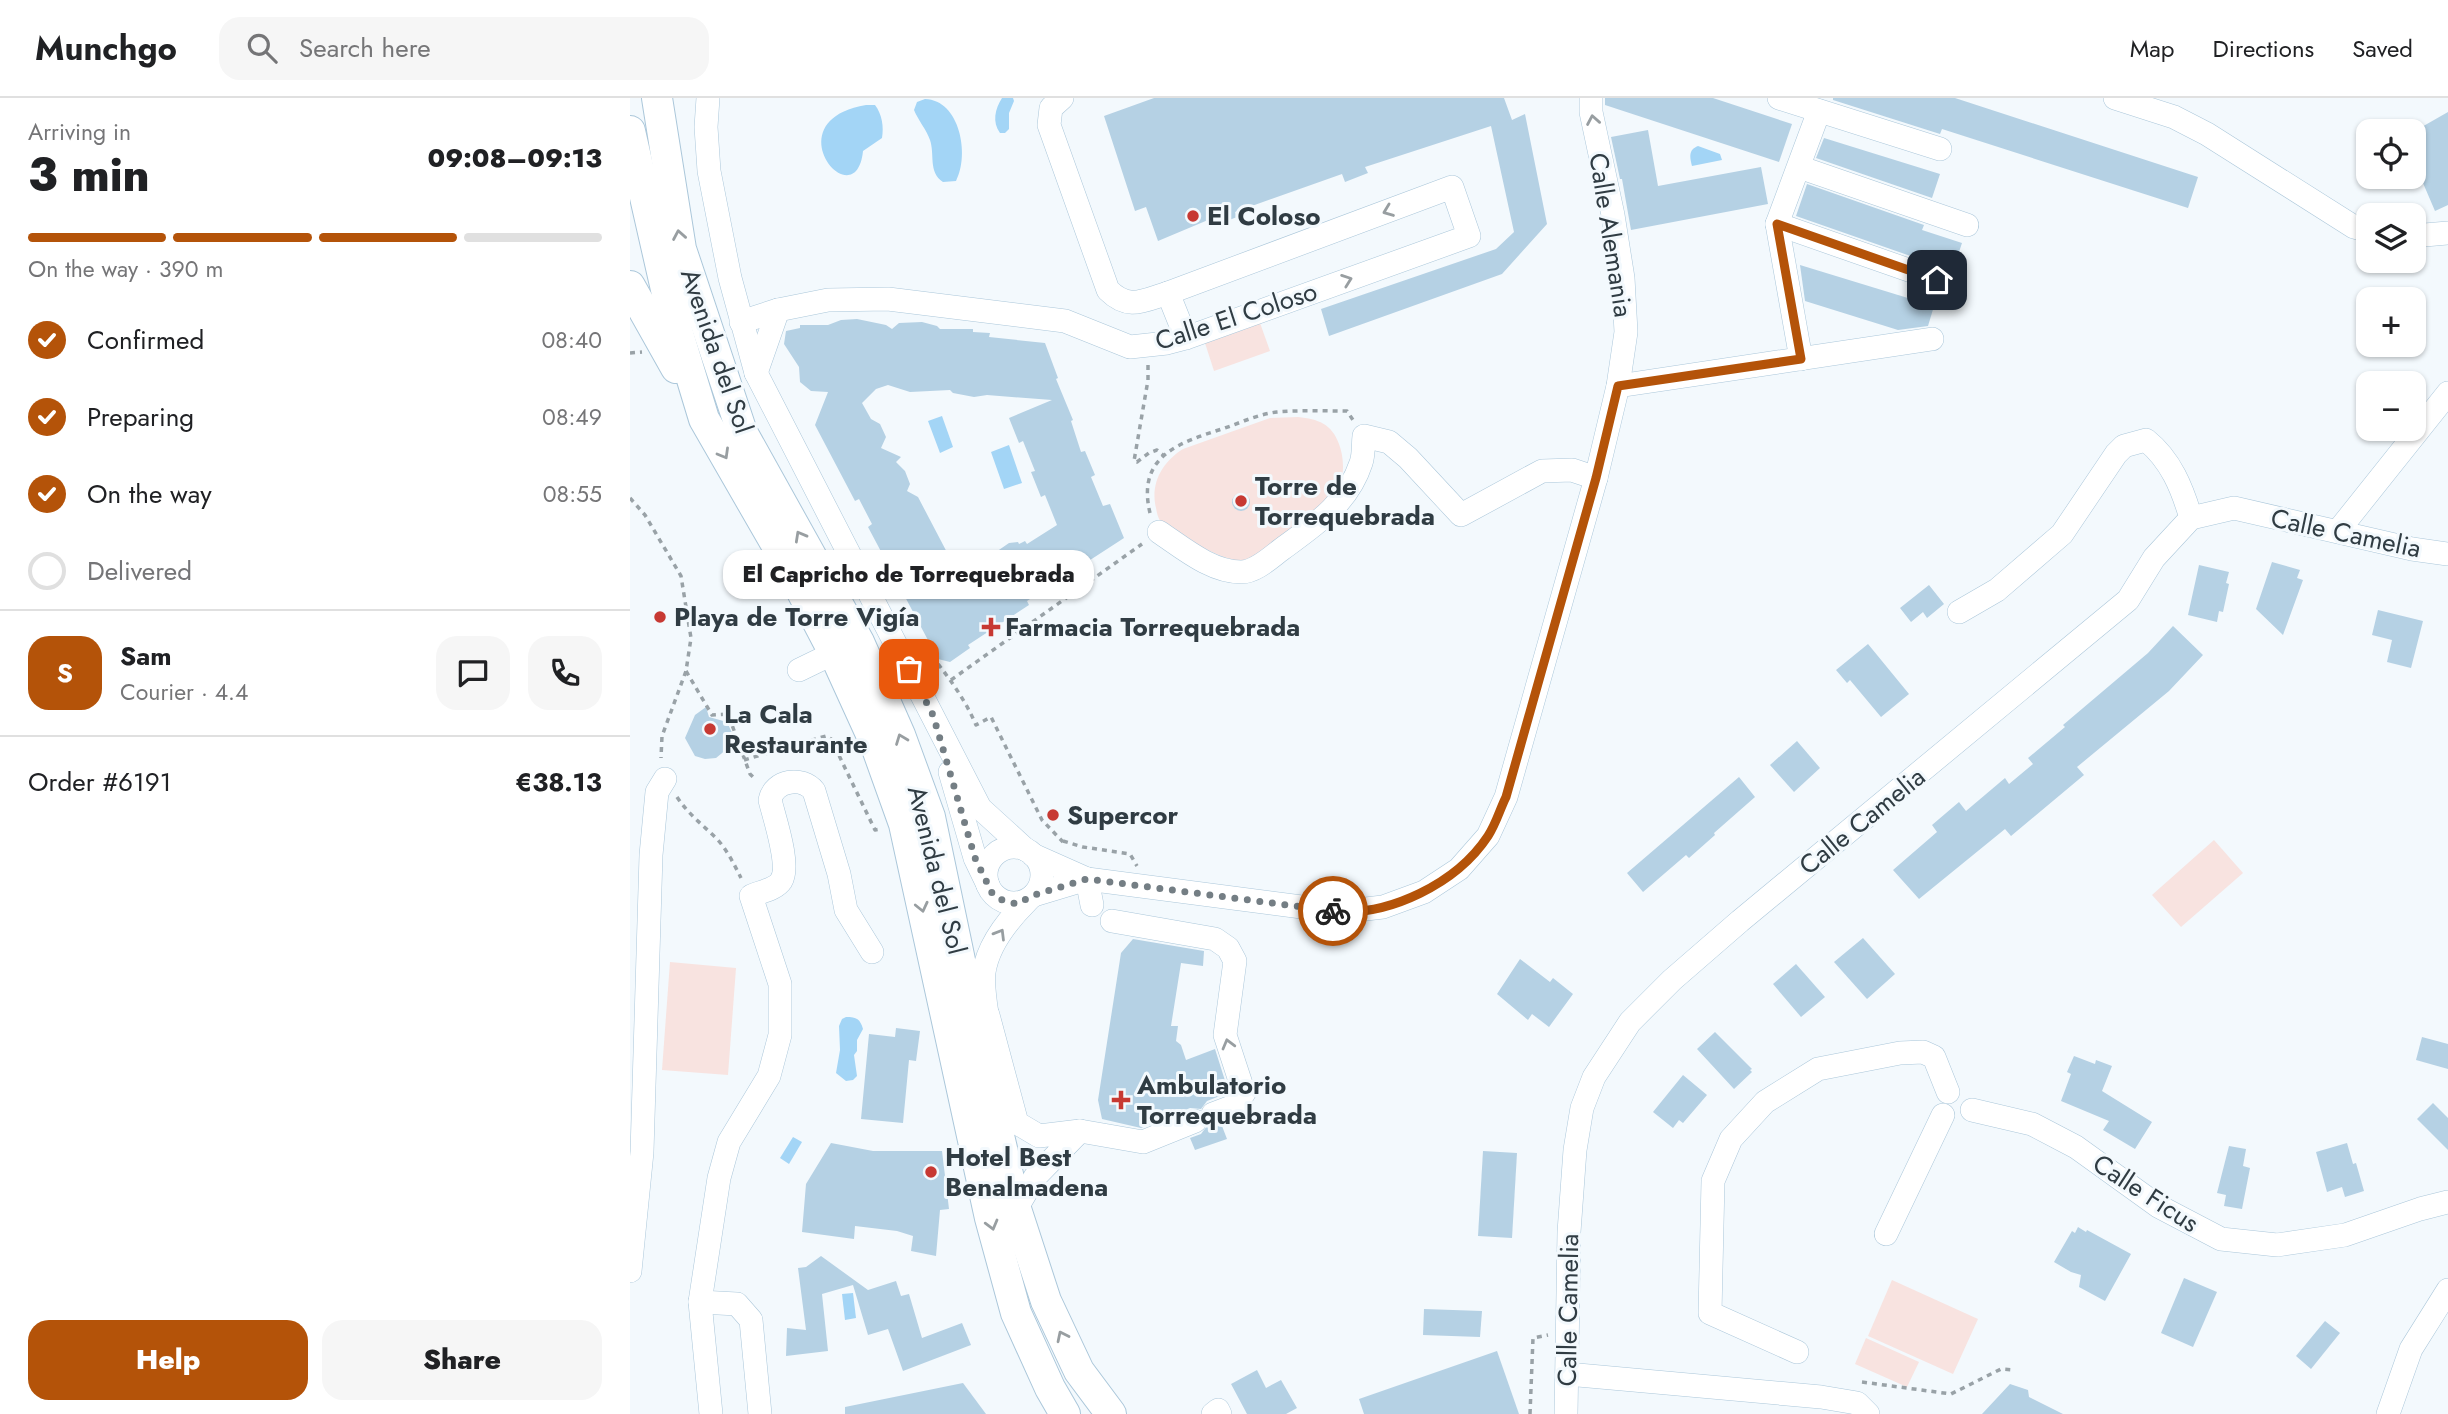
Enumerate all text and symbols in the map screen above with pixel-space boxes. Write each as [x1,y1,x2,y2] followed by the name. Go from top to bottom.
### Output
[219,17,709,80] search box
[35,25,177,72] text: Munchgo
[243,29,281,67] icon: search
[299,29,431,67] text: Search here
[2130,31,2175,66] text: Map
[2213,31,2314,66] text: Directions
[2352,31,2413,66] text: Saved
[1586,114,1601,125] one-way arrow
[28,115,131,149] text: Arriving in
[2356,119,2426,441] map controls
[2356,119,2426,189] button: locate
[427,139,602,177] text: 09:08–09:13
[28,142,150,208] text: 3 min
[1579,150,1643,320] street label: Calle Alemania
[1207,197,1321,235] place label: El Coloso
[1382,202,1394,216] one-way arrow
[2356,203,2426,273] button: layers
[1185,208,1201,224] marker: El Coloso
[672,229,687,241] one-way arrow
[1907,250,1967,310] pin
[28,252,223,286] text: On the way · 390 m
[1918,261,1956,299] icon: home
[671,263,763,439] street label: Avenida del Sol
[1150,272,1322,360] street label: Calle El Coloso
[1341,274,1353,288] one-way arrow
[2356,287,2426,357] button: +
[28,321,66,359] icon: check
[87,321,204,359] text: Confirmed
[542,323,602,357] text: 08:40
[2356,371,2426,441] button: −
[28,398,66,436] icon: check
[87,398,194,436] text: Preparing
[542,400,602,434] text: 08:49
[716,446,729,459] one-way arrow
[1255,467,1435,535] place label: Torre de Torrequebrada
[28,475,66,513] icon: check
[87,475,212,513] text: On the way
[543,477,602,511] text: 08:55
[1233,493,1249,509] marker: Torre de Torrequebrada
[2267,499,2425,567] street label: Calle Camelia
[795,530,808,543] one-way arrow
[723,550,1094,599] callout: El Capricho de Torrequebrada
[87,552,192,590] text: Delivered
[742,557,1075,591] text: El Capricho de Torrequebrada
[674,598,920,636] place label: Playa de Torre Vigía
[1005,608,1300,646] place label: Farmacia Torrequebrada
[652,609,668,625] marker: Playa de Torre Vigía
[983,619,999,635] marker: Farmacia Torrequebrada
[436,636,510,710] button: chat
[528,636,602,710] button: phone
[120,637,172,675] text: Sam
[879,639,939,699] pin
[890,650,928,688] icon: bag
[57,654,73,692] text: S
[120,675,248,709] text: Courier · 4.4
[724,695,868,763] place label: La Cala Restaurante
[702,721,718,737] marker: La Cala Restaurante
[896,734,910,746] one-way arrow
[1791,758,1933,884] street label: Calle Camelia
[28,763,171,801] text: Order #6191
[515,763,602,801] text: €38.13
[898,782,976,958] street label: Avenida del Sol
[1067,796,1179,834] place label: Supercor
[1045,807,1061,823] marker: Supercor
[1298,876,1368,946] courier
[1314,892,1352,930] icon: bike
[914,901,928,913] one-way arrow
[992,928,1005,941] one-way arrow
[1222,1038,1237,1050] one-way arrow
[1136,1066,1317,1134] place label: Ambulatorio Torrequebrada
[1111,1090,1131,1110] marker: Ambulatorio Torrequebrada
[945,1138,1108,1206] place label: Hotel Best Benalmadena
[2085,1144,2207,1242] street label: Calle Ficus
[923,1164,939,1180] marker: Hotel Best Benalmadena
[984,1219,998,1231] one-way arrow
[1548,1233,1588,1387] street label: Calle Camelia
[28,1320,308,1400] button: Help
[322,1320,602,1400] button: Share
[1057,1331,1071,1343] one-way arrow

